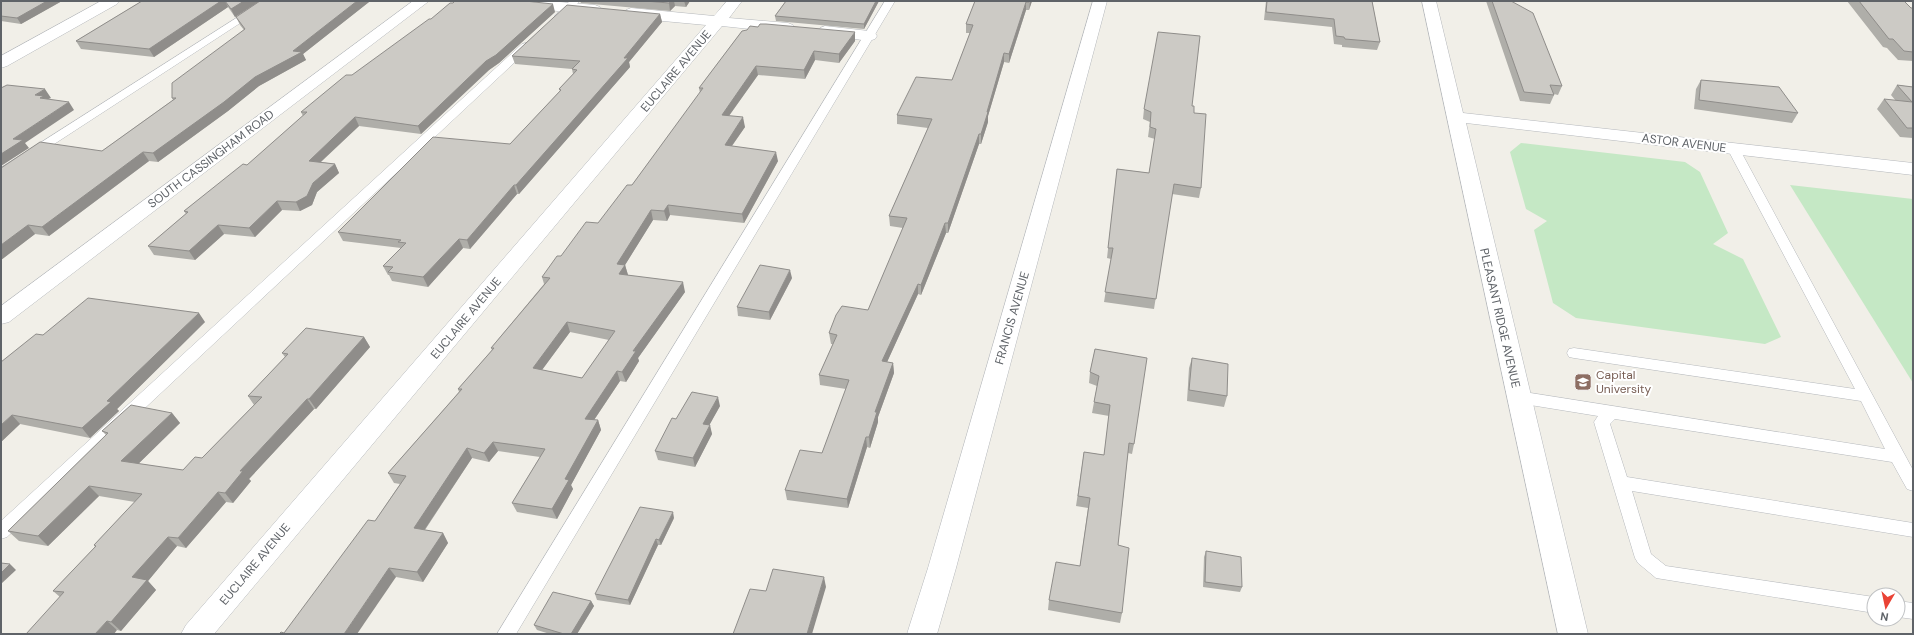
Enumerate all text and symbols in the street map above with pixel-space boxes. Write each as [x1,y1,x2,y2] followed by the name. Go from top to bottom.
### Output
[637,27,715,115] street label: EUCLAIRE AVENUE
[145,106,277,212] street label: SOUTH CASSINGHAM ROAD
[1641,130,1727,156] street label: ASTOR AVENUE
[1476,247,1524,390] street label: PLEASANT RIDGE AVENUE
[991,269,1033,366] street label: FRANCIS AVENUE
[427,274,505,362] street label: EUCLAIRE AVENUE
[1596,367,1652,397] place label: Capital University
[1573,372,1593,392] school or university icon: Capital University
[216,520,294,608] street label: EUCLAIRE AVENUE
[1866,587,1906,627] north arrow
[1879,609,1889,624] text: N

